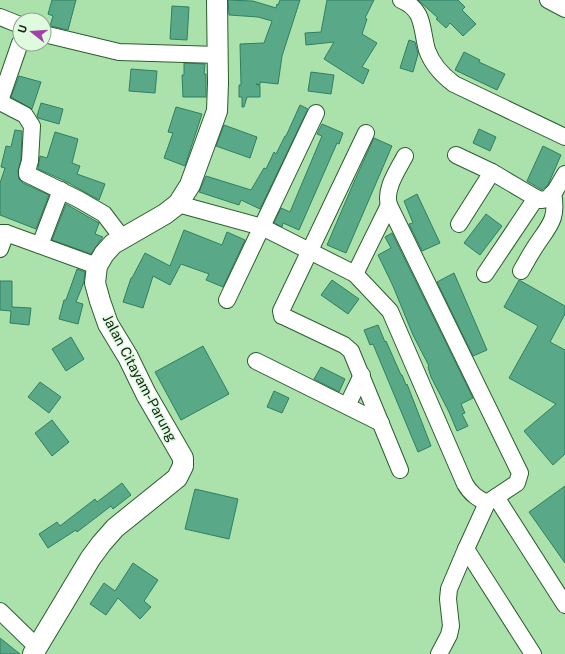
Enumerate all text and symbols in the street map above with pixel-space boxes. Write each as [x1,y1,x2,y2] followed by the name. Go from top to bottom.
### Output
[12,12,52,52] north arrow
[16,23,29,35] text: U
[100,312,181,445] street label: Jalan Citayam-Parung

